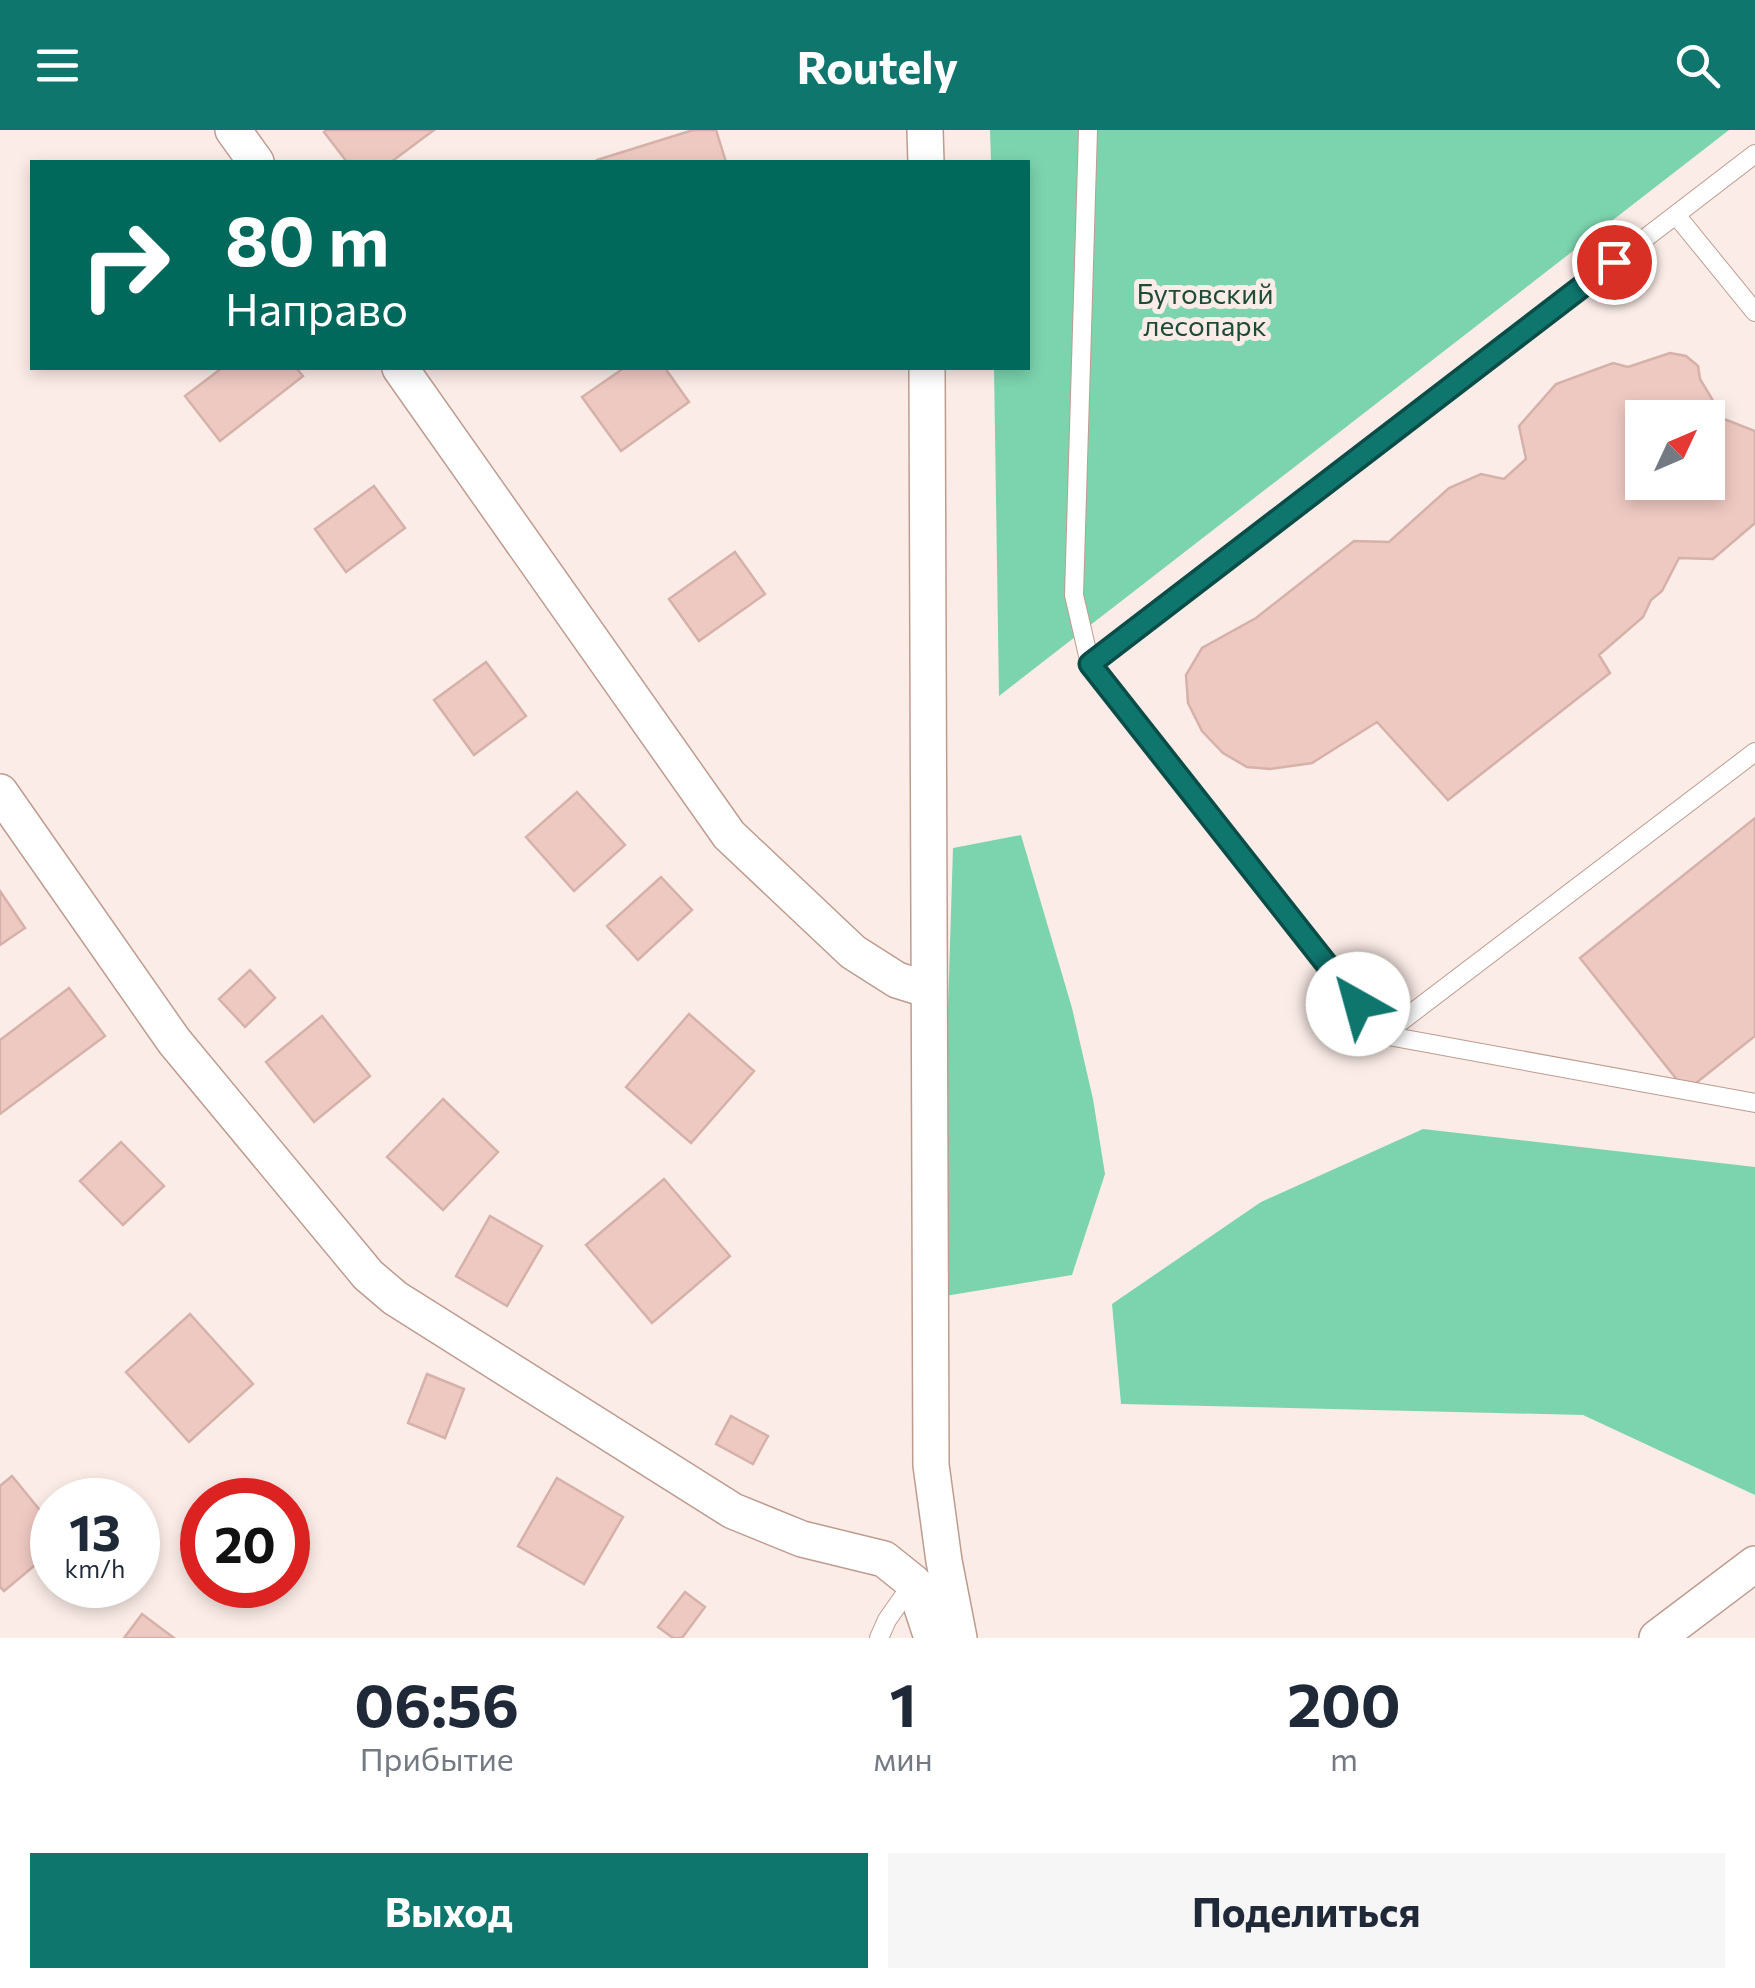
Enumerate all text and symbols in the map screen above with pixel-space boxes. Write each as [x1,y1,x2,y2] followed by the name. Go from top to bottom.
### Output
[30,38,85,93] icon: menu
[797,38,958,93] text: Routely
[1670,38,1725,93] icon: search
[225,195,389,280] text: 80 m
[60,200,190,330] icon: right
[1572,220,1657,305] pin
[1587,235,1642,290] icon: arrive
[1137,276,1273,342] park label: Бутовский лесопарк
[225,280,408,335] text: Направо
[1625,400,1725,500] north arrow
[1625,400,1725,500] map controls
[1306,952,1410,1056] position arrow
[180,1478,310,1608] speed limit sign: 20
[69,1500,121,1561] text: 13
[65,1553,125,1583] text: km/h
[354,1666,519,1739] text: 06:56
[890,1666,917,1739] text: 1
[1287,1666,1401,1739] text: 200
[360,1738,514,1778] text: Прибытие
[873,1738,933,1778] text: мин
[1330,1738,1358,1778] text: m
[30,1853,868,1968] button: Выход
[888,1853,1725,1968] button: Поделиться

